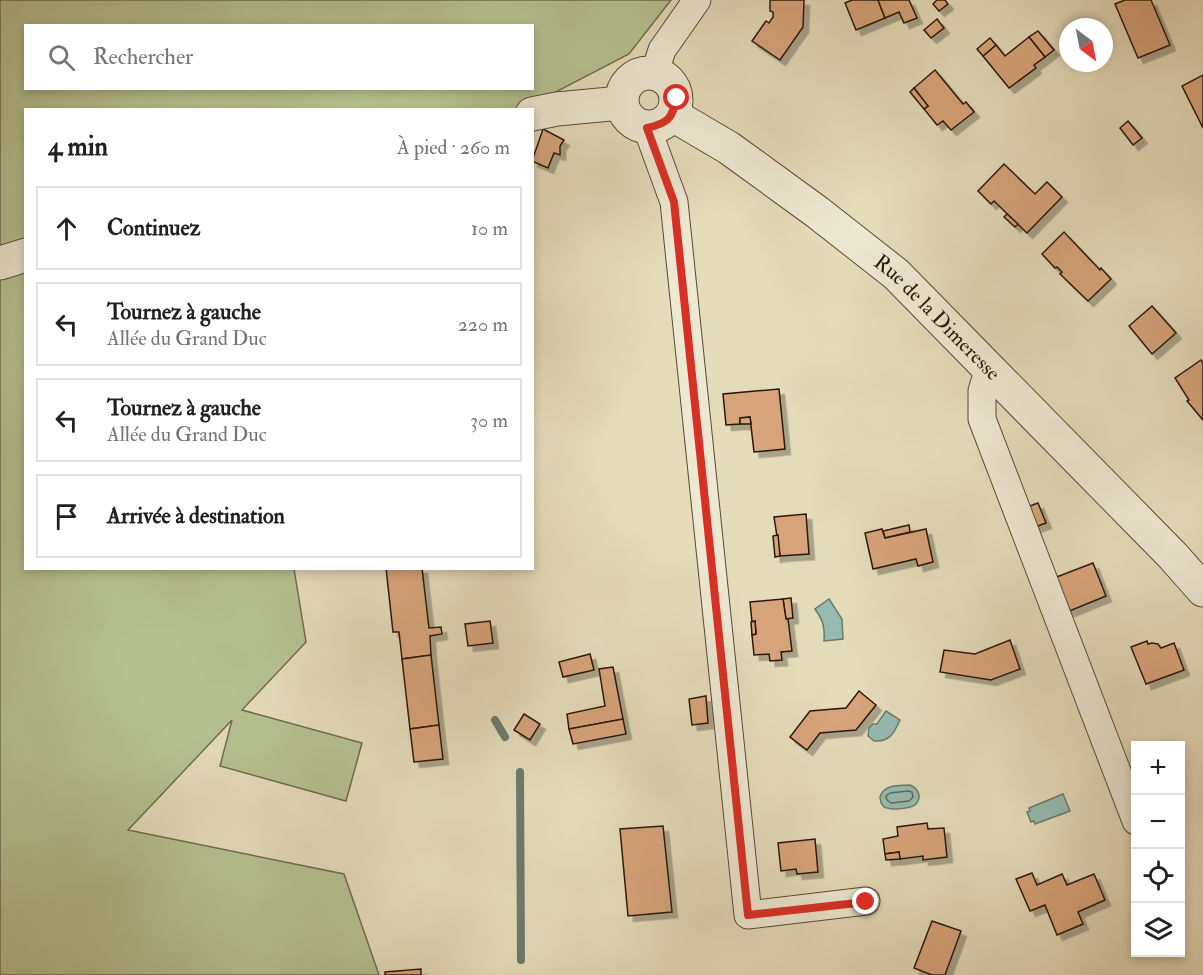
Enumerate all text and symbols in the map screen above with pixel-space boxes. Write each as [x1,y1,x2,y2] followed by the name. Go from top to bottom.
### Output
[1059,18,1113,72] north arrow
[24,24,534,90] search box
[45,41,78,74] icon: search
[93,43,193,71] text: Rechercher
[663,84,689,110] route start
[48,131,108,163] text: 4 min
[397,135,510,160] text: À pied · 260 m
[50,212,83,245] icon: ahead
[107,214,200,242] text: Continuez
[471,216,508,241] text: 10 m
[868,248,1007,386] street label: Rue de la Dimeresse
[107,298,261,326] text: Tournez à gauche
[50,308,83,341] icon: left
[458,312,508,337] text: 220 m
[107,326,267,351] text: Allée du Grand Duc
[107,394,261,422] text: Tournez à gauche
[50,404,83,437] icon: left
[470,408,508,433] text: 30 m
[107,422,267,447] text: Allée du Grand Duc
[50,500,83,533] icon: arrive
[107,502,285,530] text: Arrivée à destination
[1131,741,1185,957] map controls
[1131,741,1185,795] button: +
[1131,795,1185,849] button: −
[1131,849,1185,903] button: locate
[852,888,878,914] route end
[1131,903,1185,957] button: layers

